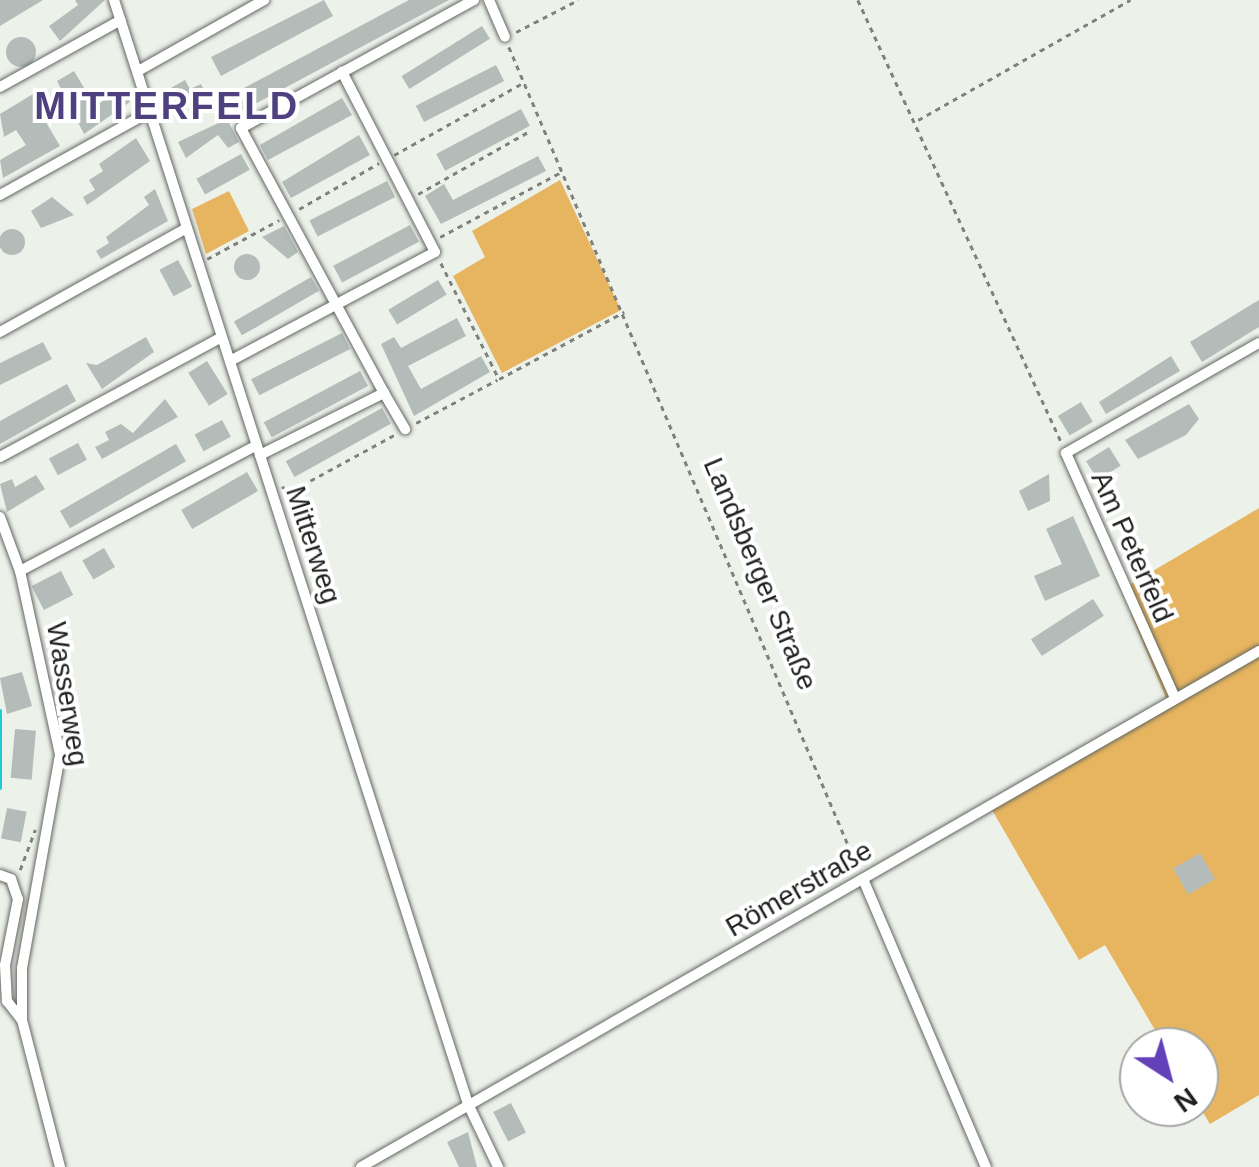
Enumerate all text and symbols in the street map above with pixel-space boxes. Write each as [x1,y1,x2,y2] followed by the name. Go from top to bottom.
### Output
[34,84,300,130] district label: MITTERFELD
[696,453,824,695] street label: Landsberger Straße
[1084,466,1180,628] street label: Am Peterfeld
[278,482,348,608] street label: Mitterweg
[39,620,95,768] street label: Wasserweg
[720,834,878,944] street label: Römerstraße
[1119,1027,1219,1127] north arrow
[1168,1082,1203,1119] text: N

